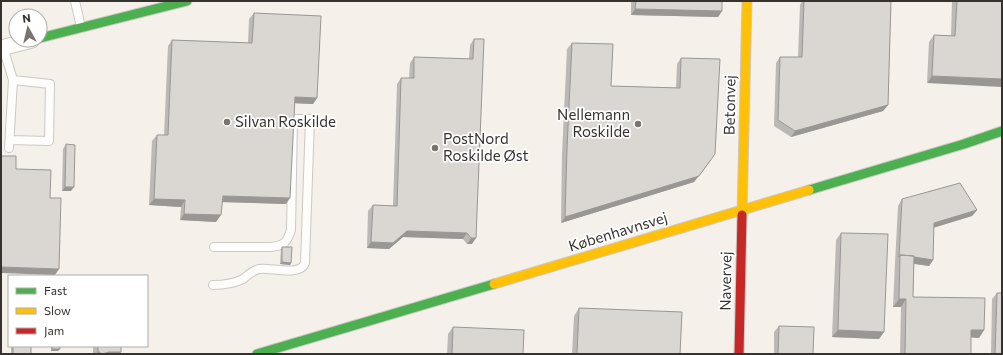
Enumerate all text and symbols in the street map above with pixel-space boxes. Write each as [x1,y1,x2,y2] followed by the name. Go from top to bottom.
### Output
[8,8,48,48] north arrow
[22,11,32,25] text: N
[719,75,739,135] street label: Betonvej
[557,105,630,140] place label: Nellemann Roskilde
[235,112,336,130] place label: Silvan Roskilde
[222,117,232,127] marker: Silvan Roskilde
[633,119,643,129] marker: Nellemann Roskilde
[443,129,529,164] place label: PostNord Roskilde Øst
[430,143,440,153] marker: PostNord Roskilde Øst
[566,207,669,255] street label: Københavnsvej
[715,251,735,311] street label: Navervej
[8,275,148,347] legend
[44,283,67,297] text: Fast
[44,303,71,317] text: Slow
[44,323,64,338] text: Jam

